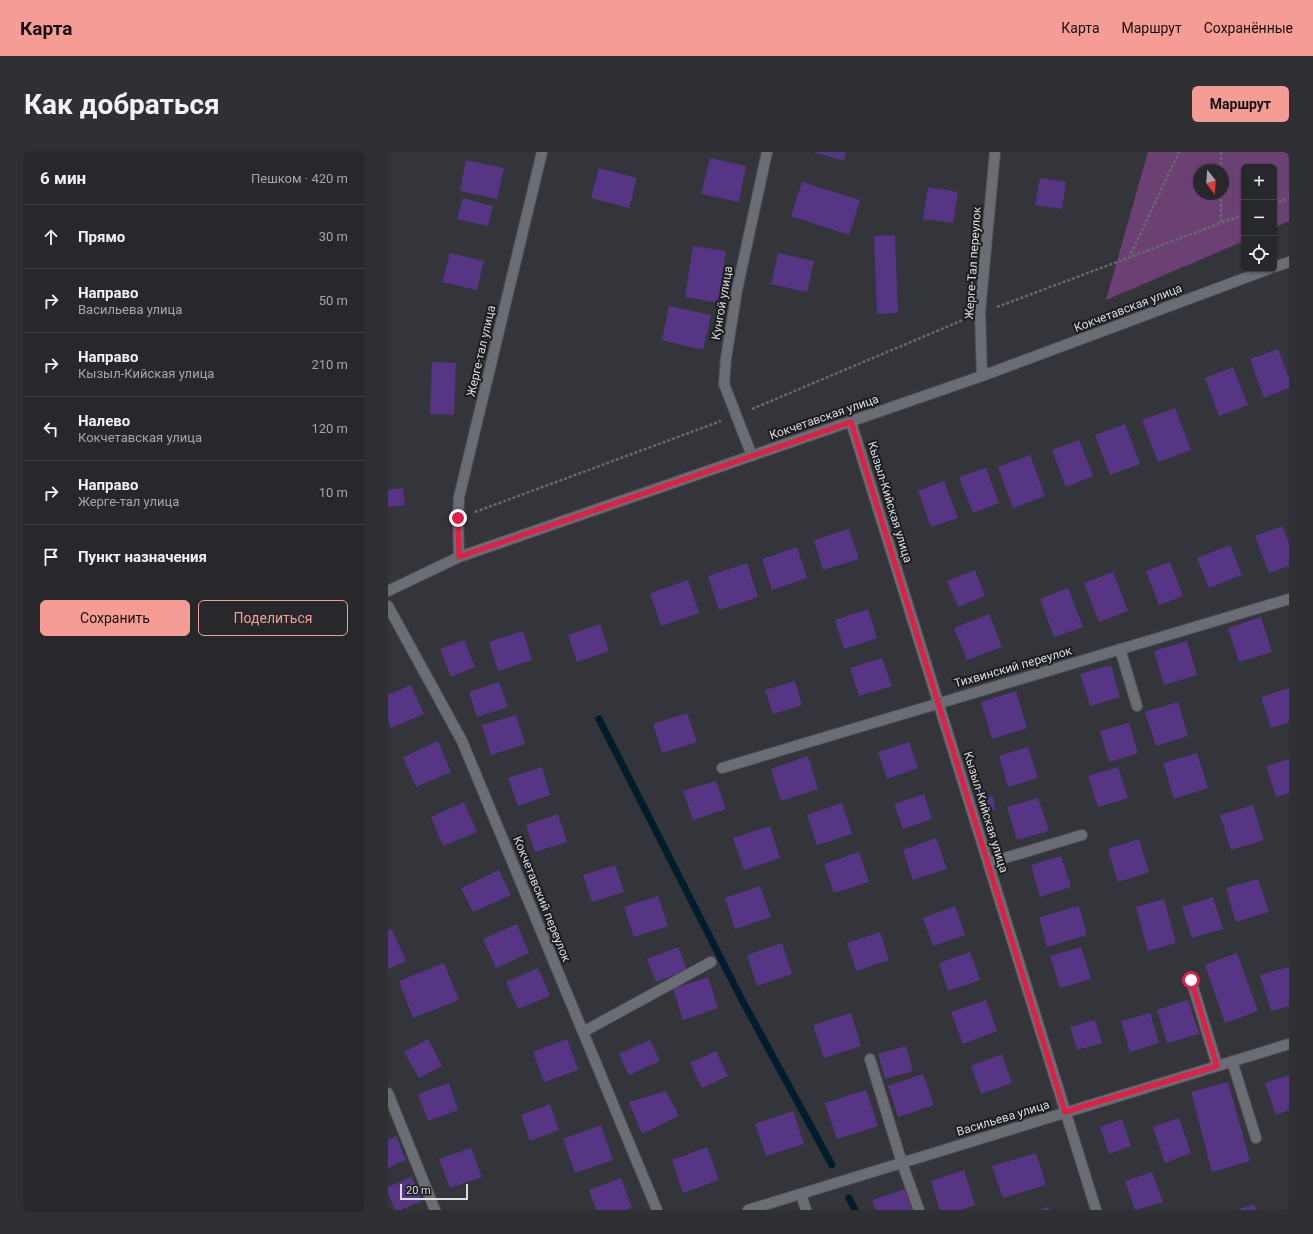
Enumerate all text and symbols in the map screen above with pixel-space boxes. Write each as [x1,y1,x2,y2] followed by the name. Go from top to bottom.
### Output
[20,17,72,40] text: Карта
[1061,20,1100,36] text: Карта
[1122,20,1182,36] text: Маршрут
[1204,20,1293,36] text: Сохранённые
[1192,86,1289,122] button: Маршрут
[24,88,220,121] text: Как добраться
[1193,164,1229,200] north arrow
[1241,164,1277,272] map controls
[1241,164,1277,200] button: +
[40,168,86,188] text: 6 мин
[251,171,348,186] text: Пешком · 420 m
[1241,200,1277,236] button: −
[962,205,984,320] street label: Жерге-Тал переулок
[40,226,62,248] icon: ahead
[78,228,125,246] text: Прямо
[319,229,348,244] text: 30 m
[1241,236,1277,272] button: locate
[709,265,735,341] street label: Кунгой улица
[1072,281,1184,335] street label: Кокчетавская улица
[78,284,139,302] text: Направо
[40,290,62,312] icon: right
[319,293,348,308] text: 50 m
[78,302,182,317] text: Васильева улица
[464,304,498,398] street label: Жерге-тал улица
[78,348,139,366] text: Направо
[40,354,62,376] icon: right
[311,357,348,372] text: 210 m
[78,366,214,381] text: Кызыл-Кийская улица
[768,392,880,442] street label: Кокчетавская улица
[78,412,130,430] text: Налево
[40,418,62,440] icon: left
[311,421,348,436] text: 120 m
[78,430,202,445] text: Кокчетавская улица
[865,440,915,564] street label: Кызыл-Кийская улица
[78,476,139,494] text: Направо
[40,482,62,504] icon: right
[319,485,348,500] text: 10 m
[78,494,179,509] text: Жерге-тал улица
[449,509,467,527] route end
[40,546,62,568] icon: arrive
[78,548,207,566] text: Пункт назначения
[40,600,190,636] button: Сохранить
[198,600,348,636] button: Поделиться
[953,643,1074,691] street label: Тихвинский переулок
[961,750,1011,874] street label: Кызыл-Кийская улица
[510,834,574,964] street label: Кокчетавский переулок
[1182,971,1200,989] route start
[955,1097,1051,1139] street label: Васильева улица
[400,1182,468,1201] scale bar
[406,1184,431,1197] text: 20 m

